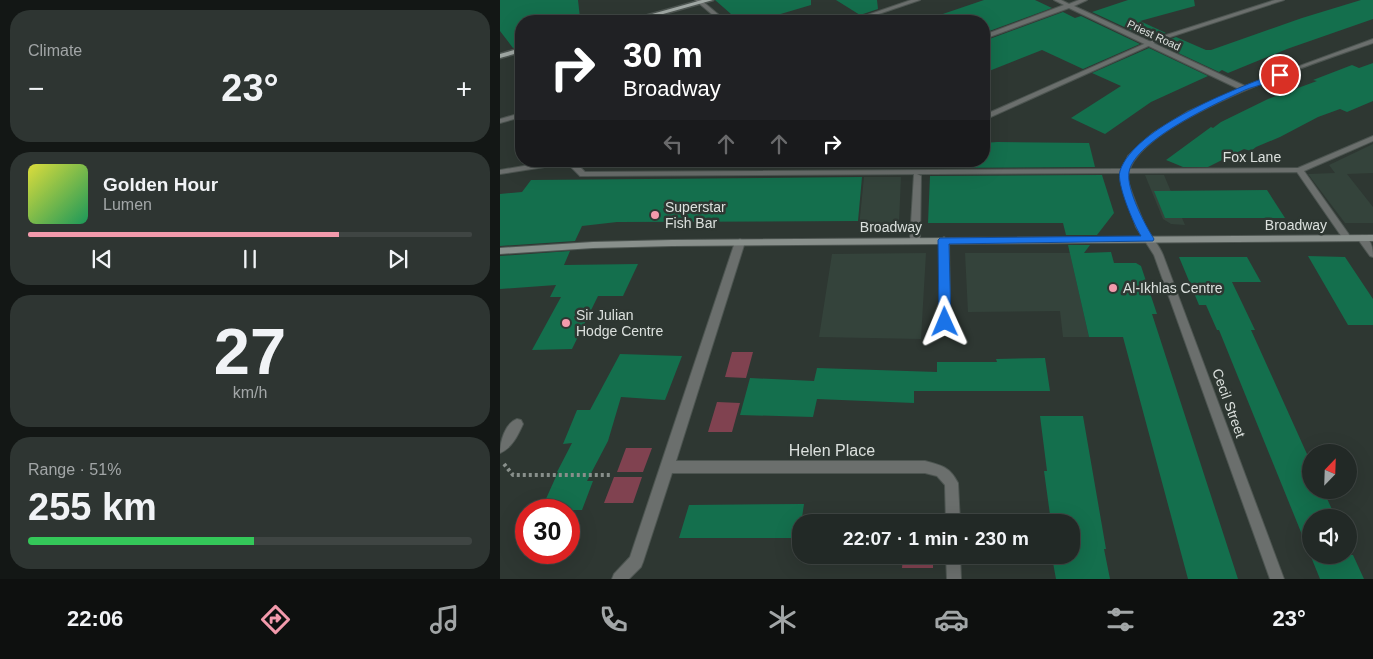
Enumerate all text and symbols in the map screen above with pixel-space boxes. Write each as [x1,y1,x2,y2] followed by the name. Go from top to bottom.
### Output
[1125,17,1183,53] street label: Priest Road
[540,35,605,100] icon: right
[623,35,703,74] text: 30 m
[28,42,82,59] text: Climate
[1259,54,1301,96] pin
[1266,61,1294,89] icon: arrive
[221,67,279,109] text: 23°
[28,73,44,104] text: −
[456,73,472,104] text: +
[623,76,721,101] text: Broadway
[659,130,687,158] icon: left
[712,130,740,158] icon: ahead
[765,130,793,158] icon: ahead
[818,130,846,158] icon: right
[1223,149,1281,165] street label: Fox Lane
[103,174,218,195] text: Golden Hour
[103,196,152,213] text: Lumen
[665,199,726,231] place label: Superstar Fish Bar
[649,209,661,221] marker: Superstar Fish Bar
[1265,217,1327,233] street label: Broadway
[860,219,922,235] street label: Broadway
[88,245,116,273] icon: previous
[236,245,264,273] icon: pause
[384,245,412,273] icon: next
[1123,280,1223,296] place label: Al-Ikhlas Centre
[1107,282,1119,294] marker: Al-Ikhlas Centre
[918,295,970,347] position arrow
[576,307,663,339] place label: Sir Julian Hodge Centre
[214,315,286,388] text: 27
[560,317,572,329] marker: Sir Julian Hodge Centre
[1209,366,1249,440] street label: Cecil Street
[233,384,267,401] text: km/h
[789,442,875,459] street label: Helen Place
[1302,444,1358,499] north arrow
[1302,444,1357,564] map controls
[28,461,121,478] text: Range · 51%
[28,486,157,528] text: 255 km
[515,499,580,564] speed limit sign: 30
[1302,509,1357,564] button: sound
[843,528,1029,549] text: 22:07 · 1 min · 230 m
[258,602,293,637] icon: directions
[427,602,462,637] icon: music
[596,602,631,637] icon: phone
[765,602,800,637] icon: climate
[934,602,969,637] icon: car
[1103,602,1138,637] icon: filters
[67,606,123,631] text: 22:06
[1273,606,1306,631] text: 23°

